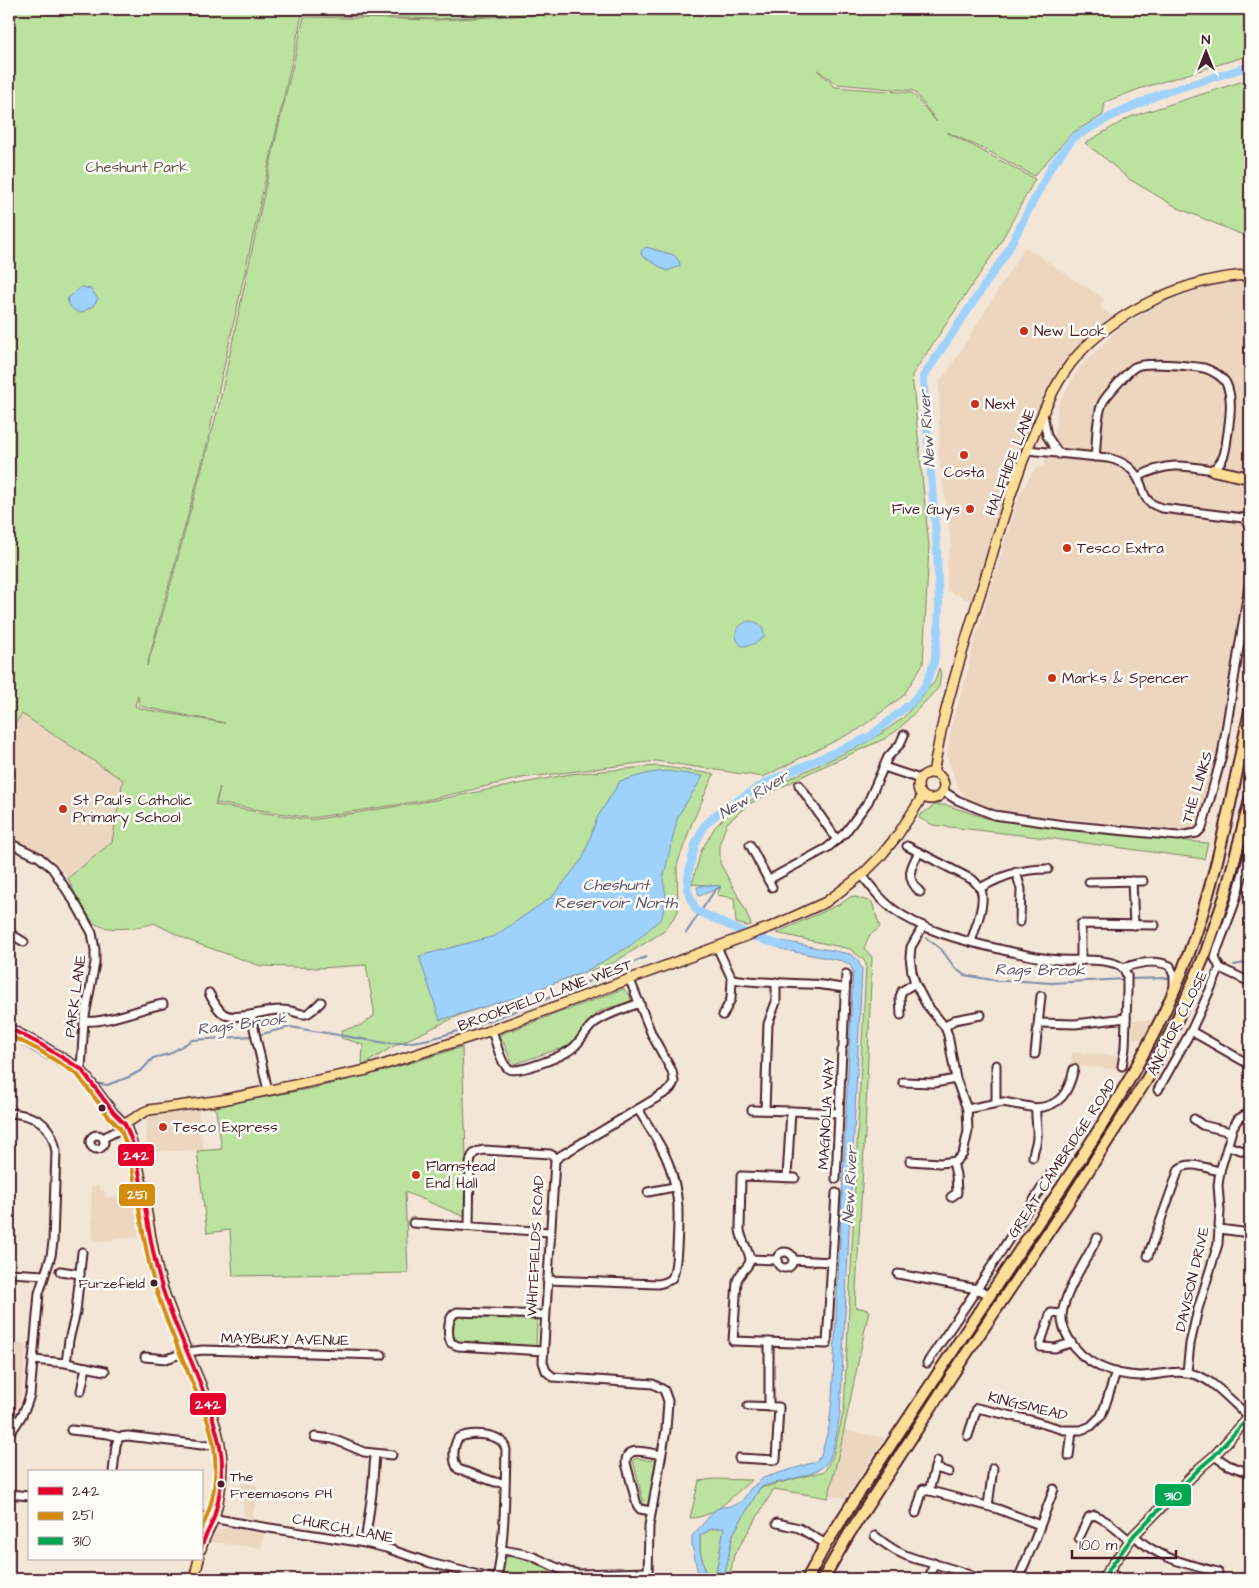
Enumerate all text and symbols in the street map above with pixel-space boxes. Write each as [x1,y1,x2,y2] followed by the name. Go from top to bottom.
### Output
[1182,28,1232,78] north arrow
[1202,30,1211,50] text: N
[86,157,189,178] park label: Cheshunt Park
[1034,321,1106,342] place label: New Look
[1018,325,1030,337] marker: New Look
[913,387,941,468] water label: New River
[985,394,1016,415] place label: Next
[969,398,981,410] marker: Next
[980,405,1041,519] street label: HALFHIDE LANE
[958,449,970,461] marker: Costa
[944,462,985,483] place label: Costa
[892,499,960,521] place label: Five Guys
[964,503,976,515] marker: Five Guys
[1077,538,1164,559] place label: Tesco Extra
[1061,542,1073,554] marker: Tesco Extra
[1062,668,1189,689] place label: Marks & Spencer
[1046,672,1058,684] marker: Marks & Spencer
[1177,748,1218,826] street label: THE LINKS
[715,764,794,824] water label: New River
[73,790,193,829] place label: St Paul's Catholic Primary School
[57,803,69,815] marker: St Paul's Catholic Primary School
[555,874,678,914] water label: Cheshunt Reservoir North
[59,953,92,1039] street label: PARK LANE
[455,954,636,1037] street label: BROOKFIELD LANE WEST
[995,958,1086,983] water label: Rags Brook
[1142,967,1213,1079] street label: ANCHOR CLOSE
[196,1007,290,1041] water label: Rags Brook
[813,1058,840,1170] street label: MAGNOLIA WAY
[1003,1074,1122,1242] street label: GREAT CAMBRIDGE ROAD
[97,1103,107,1113] unlabelled marker
[173,1117,278,1138] place label: Tesco Express
[157,1121,169,1133] marker: Tesco Express
[117,1143,155,1167] line badge: 242
[837,1144,863,1224] water label: New River
[122,1146,150,1166] text: 242
[426,1156,495,1194] place label: Flamstead End Hall
[410,1169,422,1181] marker: Flamstead End Hall
[521,1175,550,1317] street label: WHITEFIELDS ROAD
[118,1183,156,1207] line badge: 251
[126,1185,147,1205] text: 251
[1170,1224,1215,1334] street label: DAVISON DRIVE
[79,1274,145,1294] place label: Furzefield
[149,1278,159,1288] marker: Furzefield
[221,1328,349,1351] street label: MAYBURY AVENUE
[986,1386,1070,1427] street label: KINGSMEAD
[189,1392,227,1416] line badge: 242
[194,1395,222,1415] text: 242
[230,1467,333,1504] place label: The Freemasons PH
[28,1470,202,1560] legend
[216,1479,226,1489] marker: The Freemasons PH
[72,1481,100,1502] text: 242
[1154,1483,1192,1507] line badge: 310
[1163,1486,1182,1506] text: 310
[72,1505,93,1526] text: 251
[290,1508,395,1549] street label: CHURCH LANE
[1072,1528,1175,1560] scale bar
[72,1531,92,1552] text: 310
[1079,1535,1118,1556] text: 100 m

